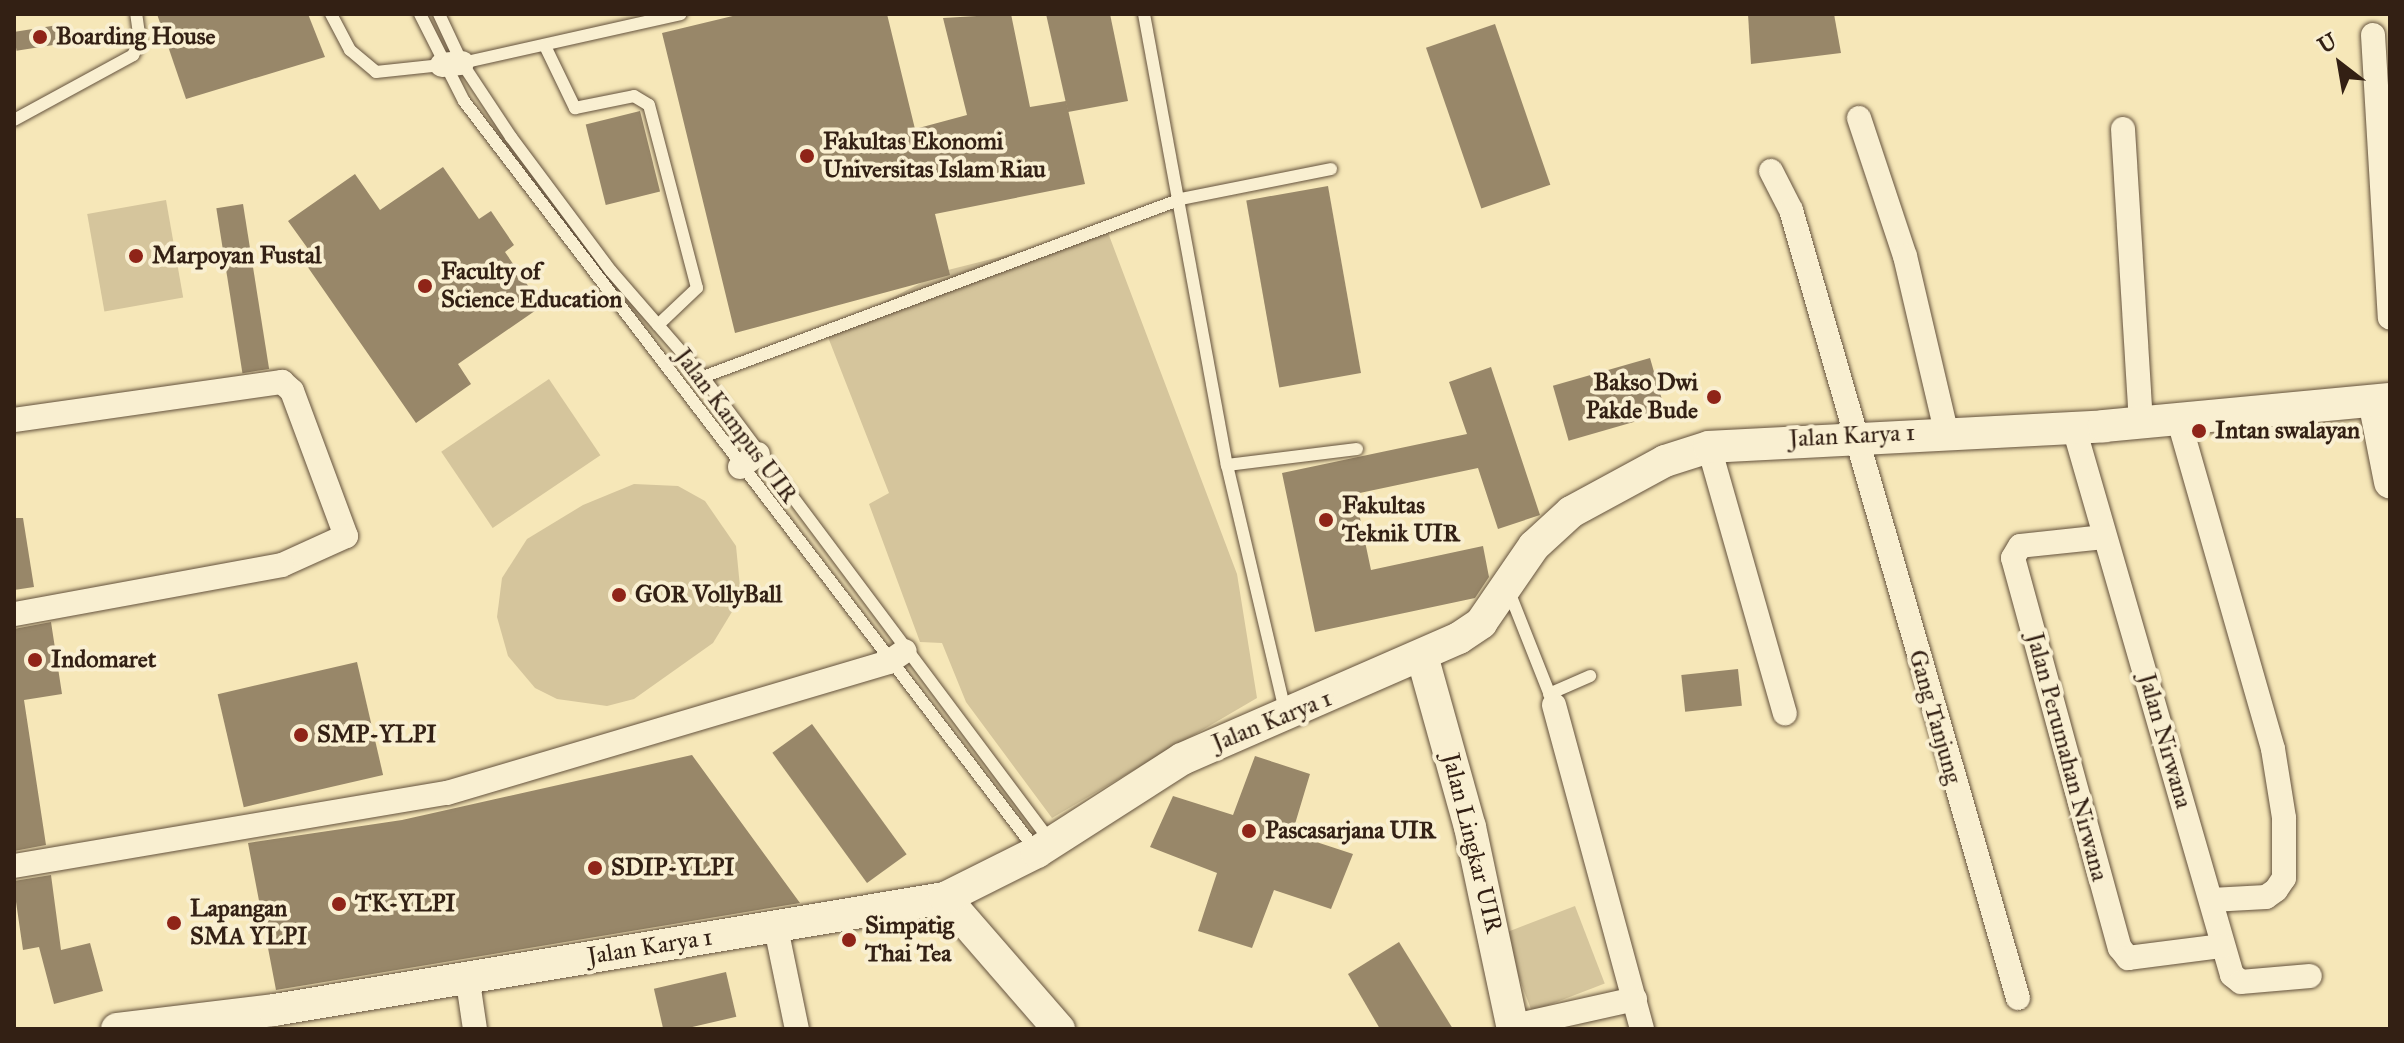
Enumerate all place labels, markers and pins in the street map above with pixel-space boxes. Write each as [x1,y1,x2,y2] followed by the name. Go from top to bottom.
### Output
[56,23,215,51] place label: Boarding House
[31,28,49,46] marker: Boarding House
[823,128,1046,184] place label: Fakultas Ekonomi Universitas Islam Riau
[798,147,816,165] marker: Fakultas Ekonomi Universitas Islam Riau
[152,242,321,270] place label: Marpoyan Fustal
[127,247,145,265] marker: Marpoyan Fustal
[441,258,622,314] place label: Faculty of Science Education
[416,277,434,295] marker: Faculty of Science Education
[1586,369,1698,425] place label: Bakso Dwi Pakde Bude
[1705,388,1723,406] marker: Bakso Dwi Pakde Bude
[2215,417,2360,445] place label: Intan swalayan
[2190,422,2208,440] marker: Intan swalayan
[1342,492,1460,548] place label: Fakultas Teknik UIR
[1317,511,1335,529] marker: Fakultas Teknik UIR
[635,581,782,609] place label: GOR VollyBall
[610,586,628,604] marker: GOR VollyBall
[51,646,156,674] place label: Indomaret
[26,651,44,669] marker: Indomaret
[317,721,436,749] place label: SMP-YLPI
[292,726,310,744] marker: SMP-YLPI
[1265,817,1436,845] place label: Pascasarjana UIR
[1240,822,1258,840] marker: Pascasarjana UIR
[611,854,735,882] place label: SDIP-YLPI
[586,859,604,877] marker: SDIP-YLPI
[355,890,456,918] place label: TK-YLPI
[190,895,307,951] place label: Lapangan SMA YLPI
[330,895,348,913] marker: TK-YLPI
[865,912,954,968] place label: Simpatig Thai Tea
[165,914,183,932] marker: Lapangan SMA YLPI
[840,931,858,949] marker: Simpatig Thai Tea

